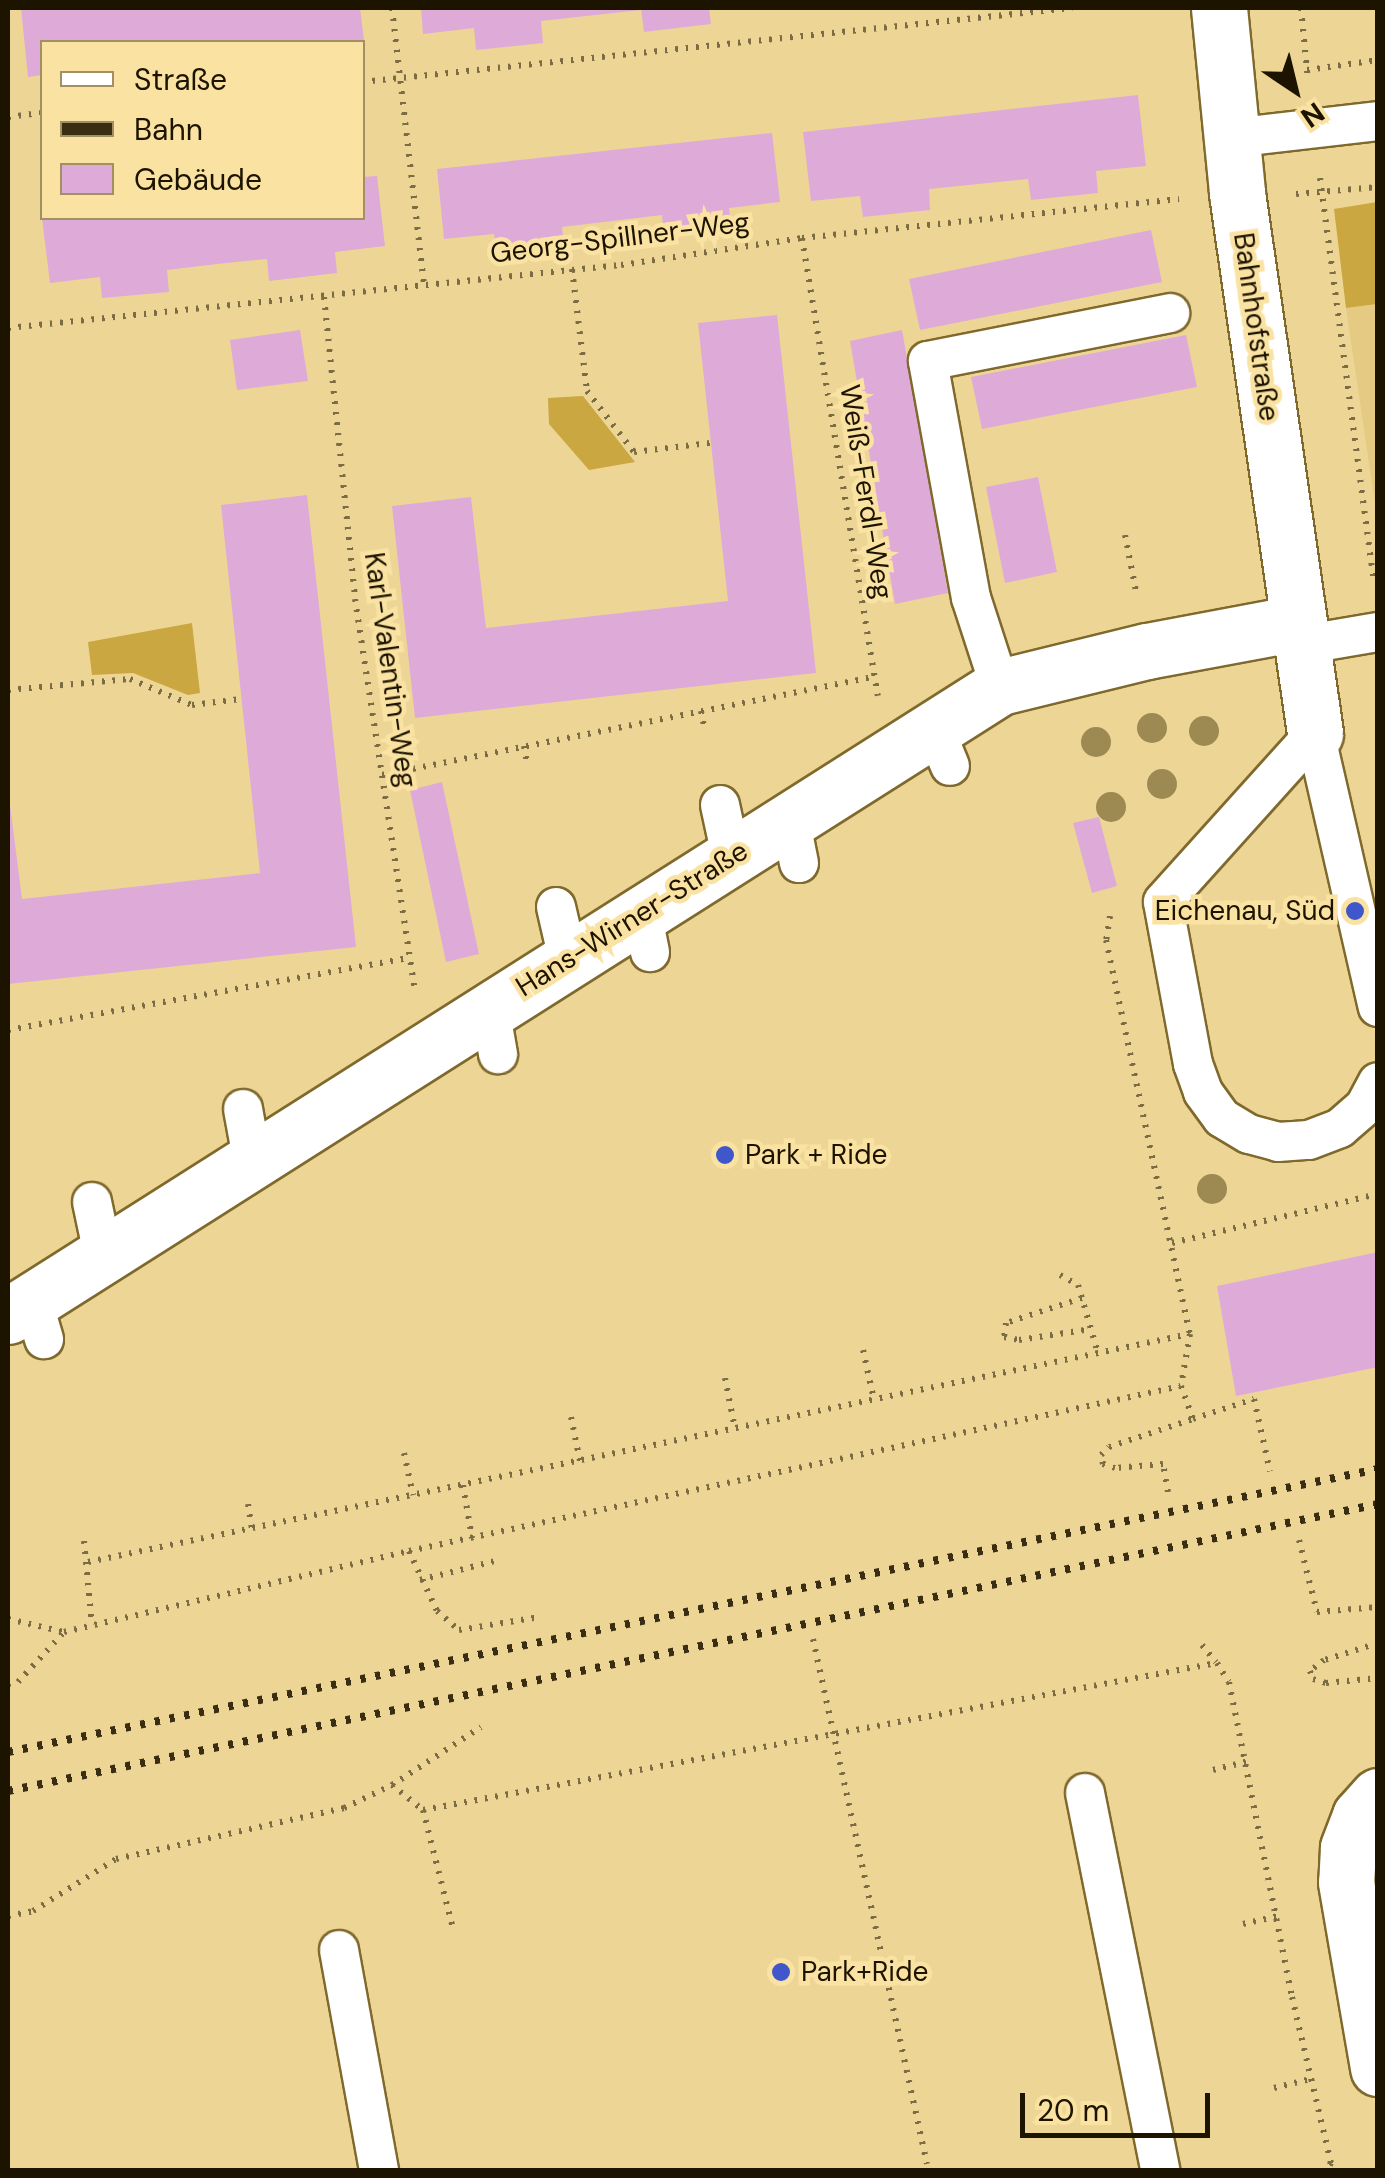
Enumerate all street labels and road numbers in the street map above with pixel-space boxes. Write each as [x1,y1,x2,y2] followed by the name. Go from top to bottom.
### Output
[488,205,752,271] street label: Georg-Spillner-Weg
[1226,231,1286,423] street label: Bahnhofstraße
[832,382,900,602] street label: Weiß-Ferdl-Weg
[357,550,423,790] street label: Karl-Valentin-Weg
[510,834,754,1004] street label: Hans-Wirner-Straße

